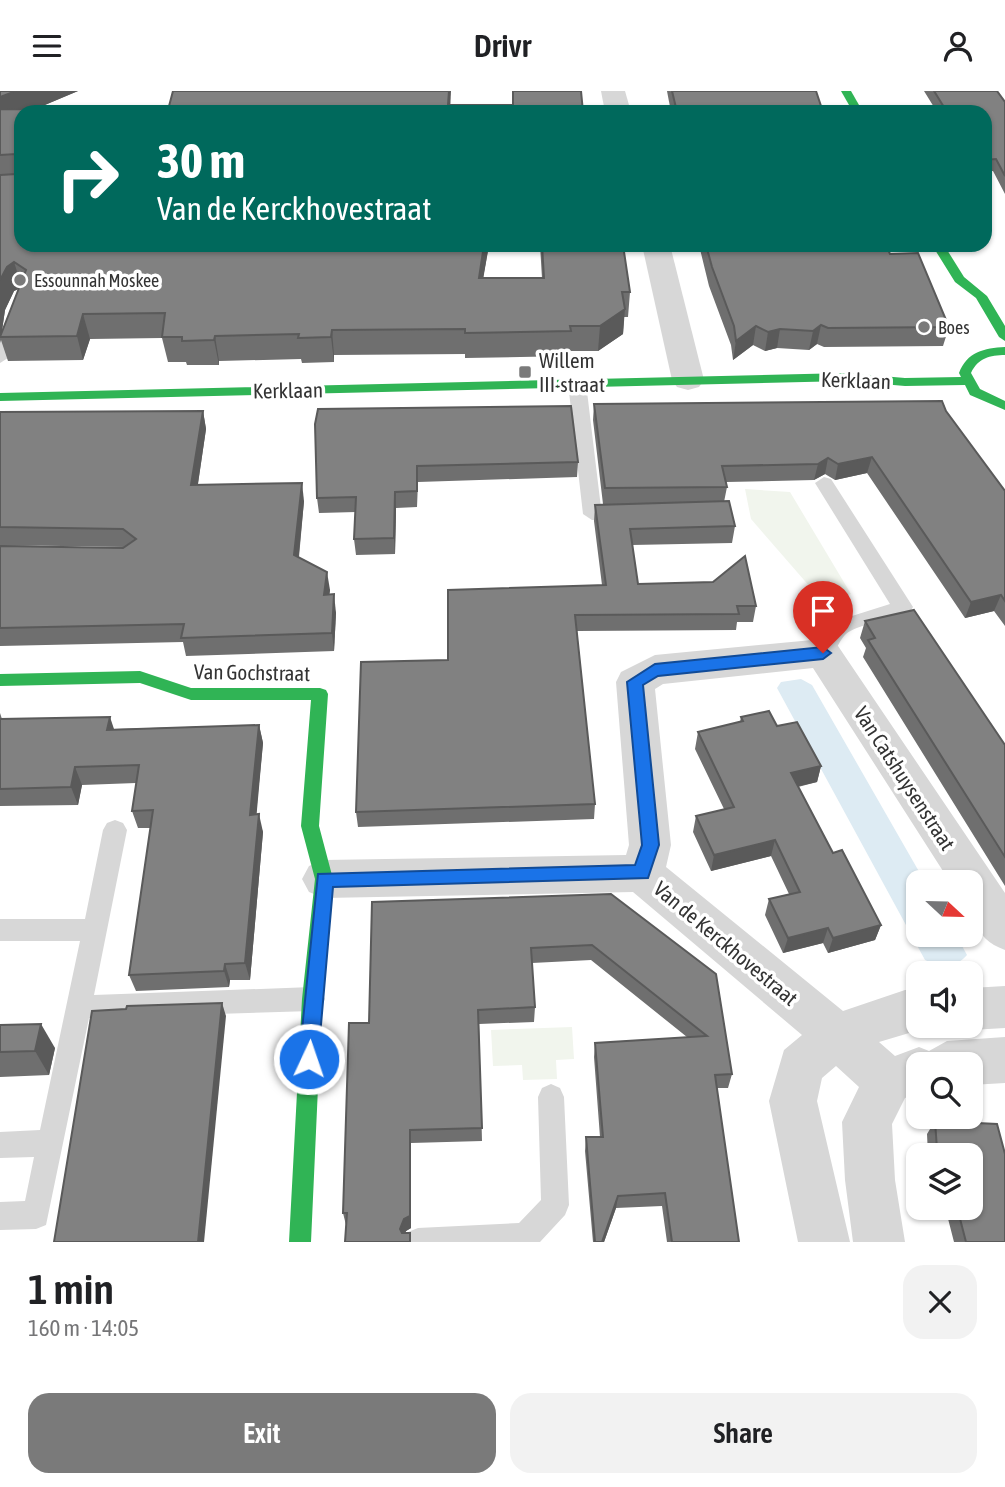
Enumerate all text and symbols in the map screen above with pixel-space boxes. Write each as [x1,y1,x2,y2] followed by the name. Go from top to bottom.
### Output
[28,27,66,65] icon: menu
[474,27,531,64] text: Drivr
[939,27,977,65] icon: person
[157,132,245,188] text: 30 m
[42,133,133,224] icon: right
[157,190,431,227] text: Van de Kerckhovestraat
[34,270,159,291] place label: Essounnah Moskee
[12,272,28,288] marker: Essounnah Moskee
[938,317,970,338] place label: Boes
[916,319,932,335] marker: Boes
[539,348,605,396] place label: Willem III-straat
[517,364,533,380] marker: Willem III-straat
[821,367,891,393] street label: Kerklaan
[253,377,323,403] street label: Kerklaan
[793,581,853,653] pin
[804,592,842,630] icon: arrive
[194,659,310,685] street label: Van Gochstraat
[850,702,960,854] street label: Van Catshuysenstraat
[906,870,984,947] north arrow
[906,870,983,1220] map controls
[649,876,803,1010] street label: Van de Kerckhovestraat
[906,961,983,1038] button: sound
[272,1022,346,1096] position arrow
[906,1052,983,1129] button: search
[906,1143,983,1220] button: layers
[28,1265,114,1313] text: 1 min
[903,1265,977,1339] button: close
[28,1315,139,1341] text: 160 m · 14:05
[28,1393,496,1473] button: Exit
[510,1393,977,1473] button: Share

